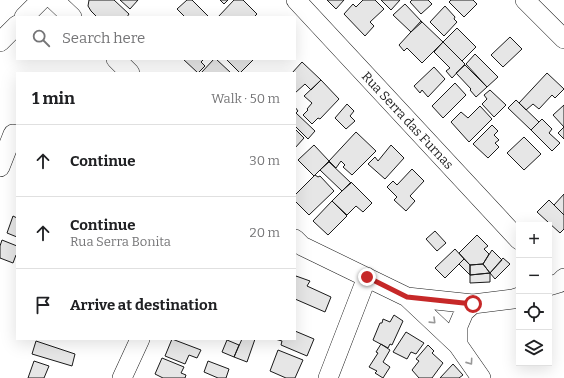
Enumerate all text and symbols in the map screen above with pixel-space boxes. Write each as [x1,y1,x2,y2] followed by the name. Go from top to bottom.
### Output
[16,16,296,60] search box
[30,27,52,49] icon: search
[62,29,145,47] text: Search here
[359,69,457,172] street label: Rua Serra das Furnas
[32,88,75,109] text: 1 min
[211,91,280,106] text: Walk · 50 m
[32,150,54,172] icon: ahead
[70,152,136,170] text: Continue
[249,153,280,168] text: 30 m
[70,216,136,234] text: Continue
[32,222,54,244] icon: ahead
[516,222,552,366] map controls
[516,222,552,258] button: +
[250,225,280,240] text: 20 m
[70,234,171,249] text: Rua Serra Bonita
[516,258,552,294] button: −
[358,268,376,286] route end
[32,294,54,316] icon: arrive
[516,294,552,330] button: locate
[464,295,482,313] route start
[70,296,217,314] text: Arrive at destination
[428,316,436,324] one-way arrow
[516,330,552,366] button: layers
[465,357,472,364] one-way arrow

